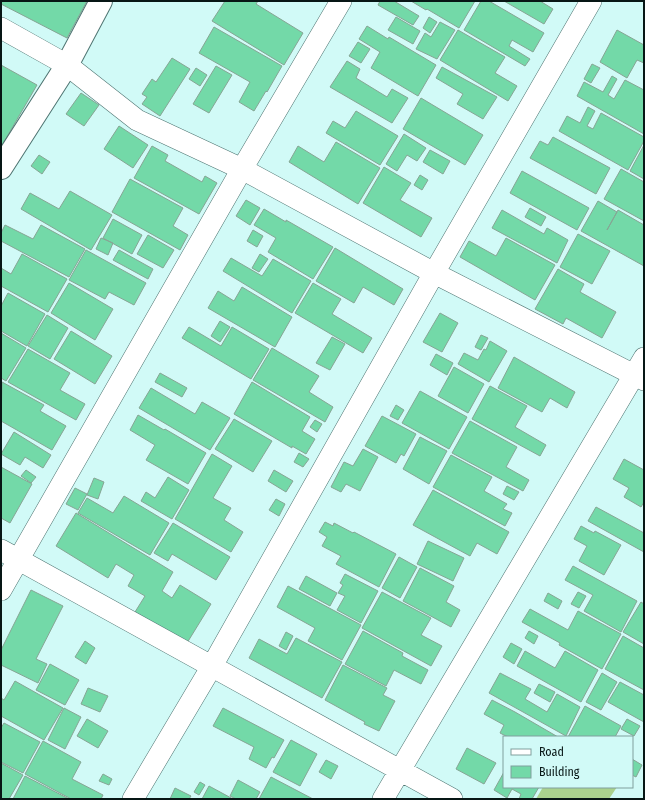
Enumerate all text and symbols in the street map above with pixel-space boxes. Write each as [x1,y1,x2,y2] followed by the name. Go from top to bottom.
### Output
[503,736,633,788] legend
[539,745,564,759] text: Road
[539,765,580,779] text: Building

